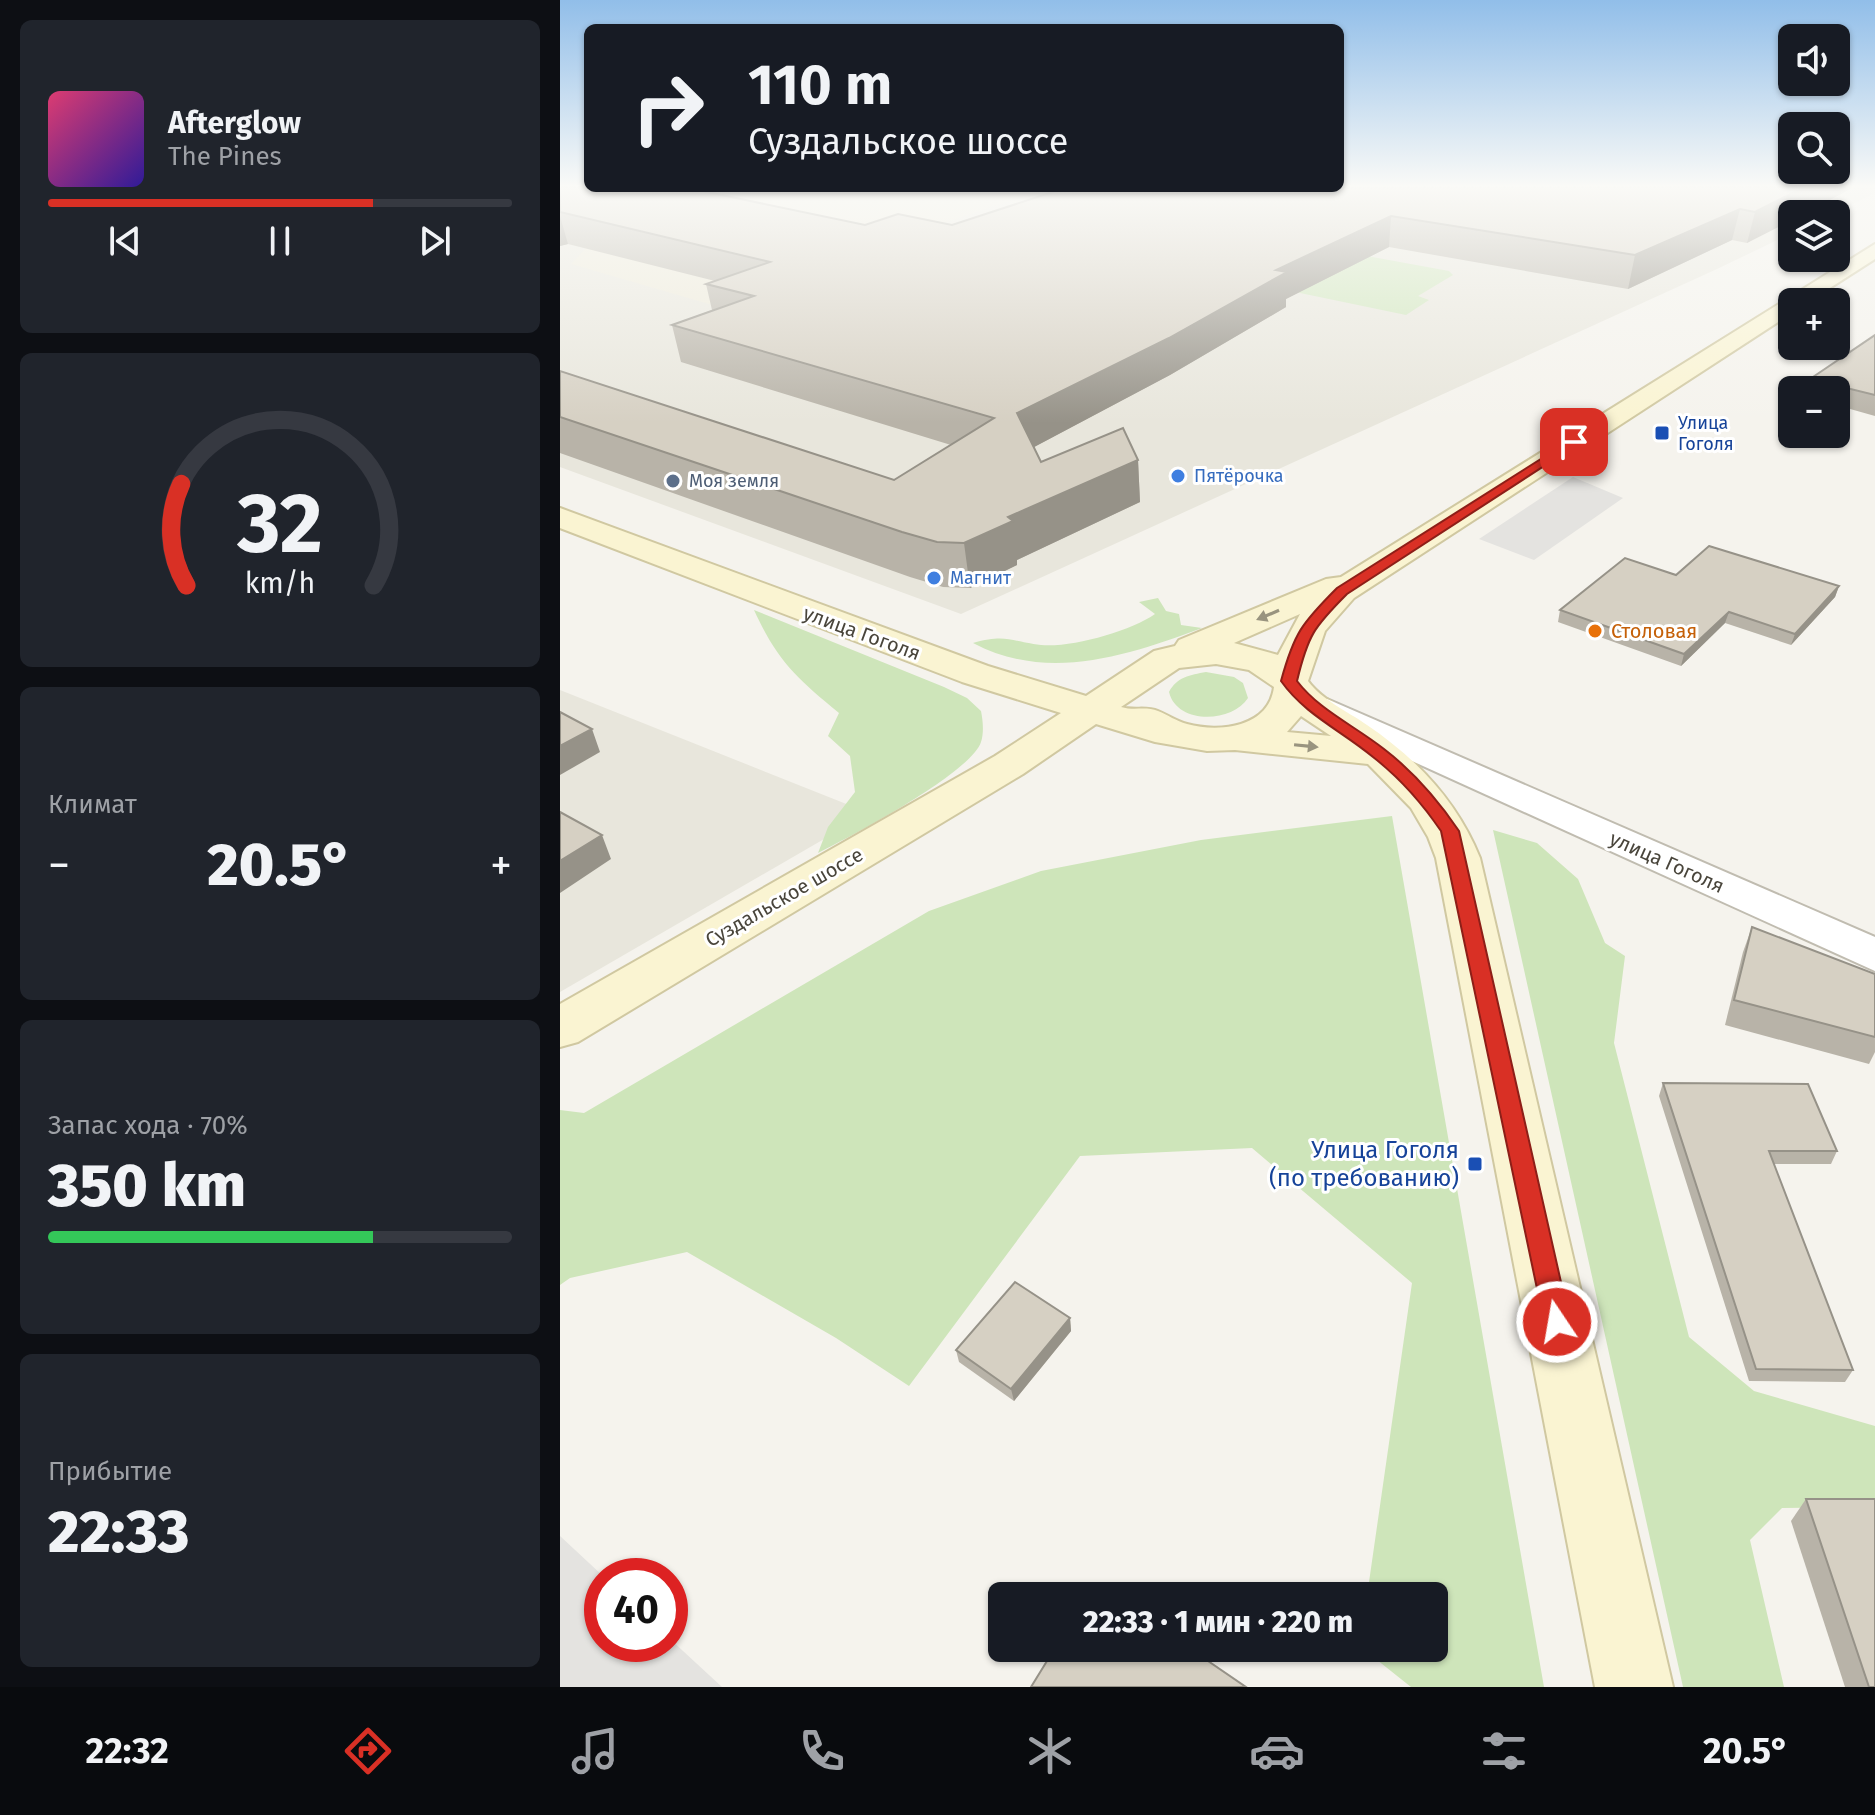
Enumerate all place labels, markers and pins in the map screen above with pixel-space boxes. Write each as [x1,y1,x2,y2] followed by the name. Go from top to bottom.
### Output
[1540,408,1608,476] pin
[1678,412,1734,455] place label: Улица Гоголя
[1653,424,1671,442] marker: Улица Гоголя
[1194,465,1284,487] place label: Пятёрочка
[1169,467,1187,485] marker: Пятёрочка
[689,470,779,492] place label: Моя земля
[664,472,682,490] marker: Моя земля
[950,567,1012,589] place label: Магнит
[925,569,943,587] marker: Магнит
[1611,619,1697,643] place label: Столовая
[1586,622,1604,640] marker: Столовая
[1269,1136,1459,1192] place label: Улица Гоголя (по требованию)
[1466,1155,1484,1173] marker: Улица Гоголя (по требованию)

